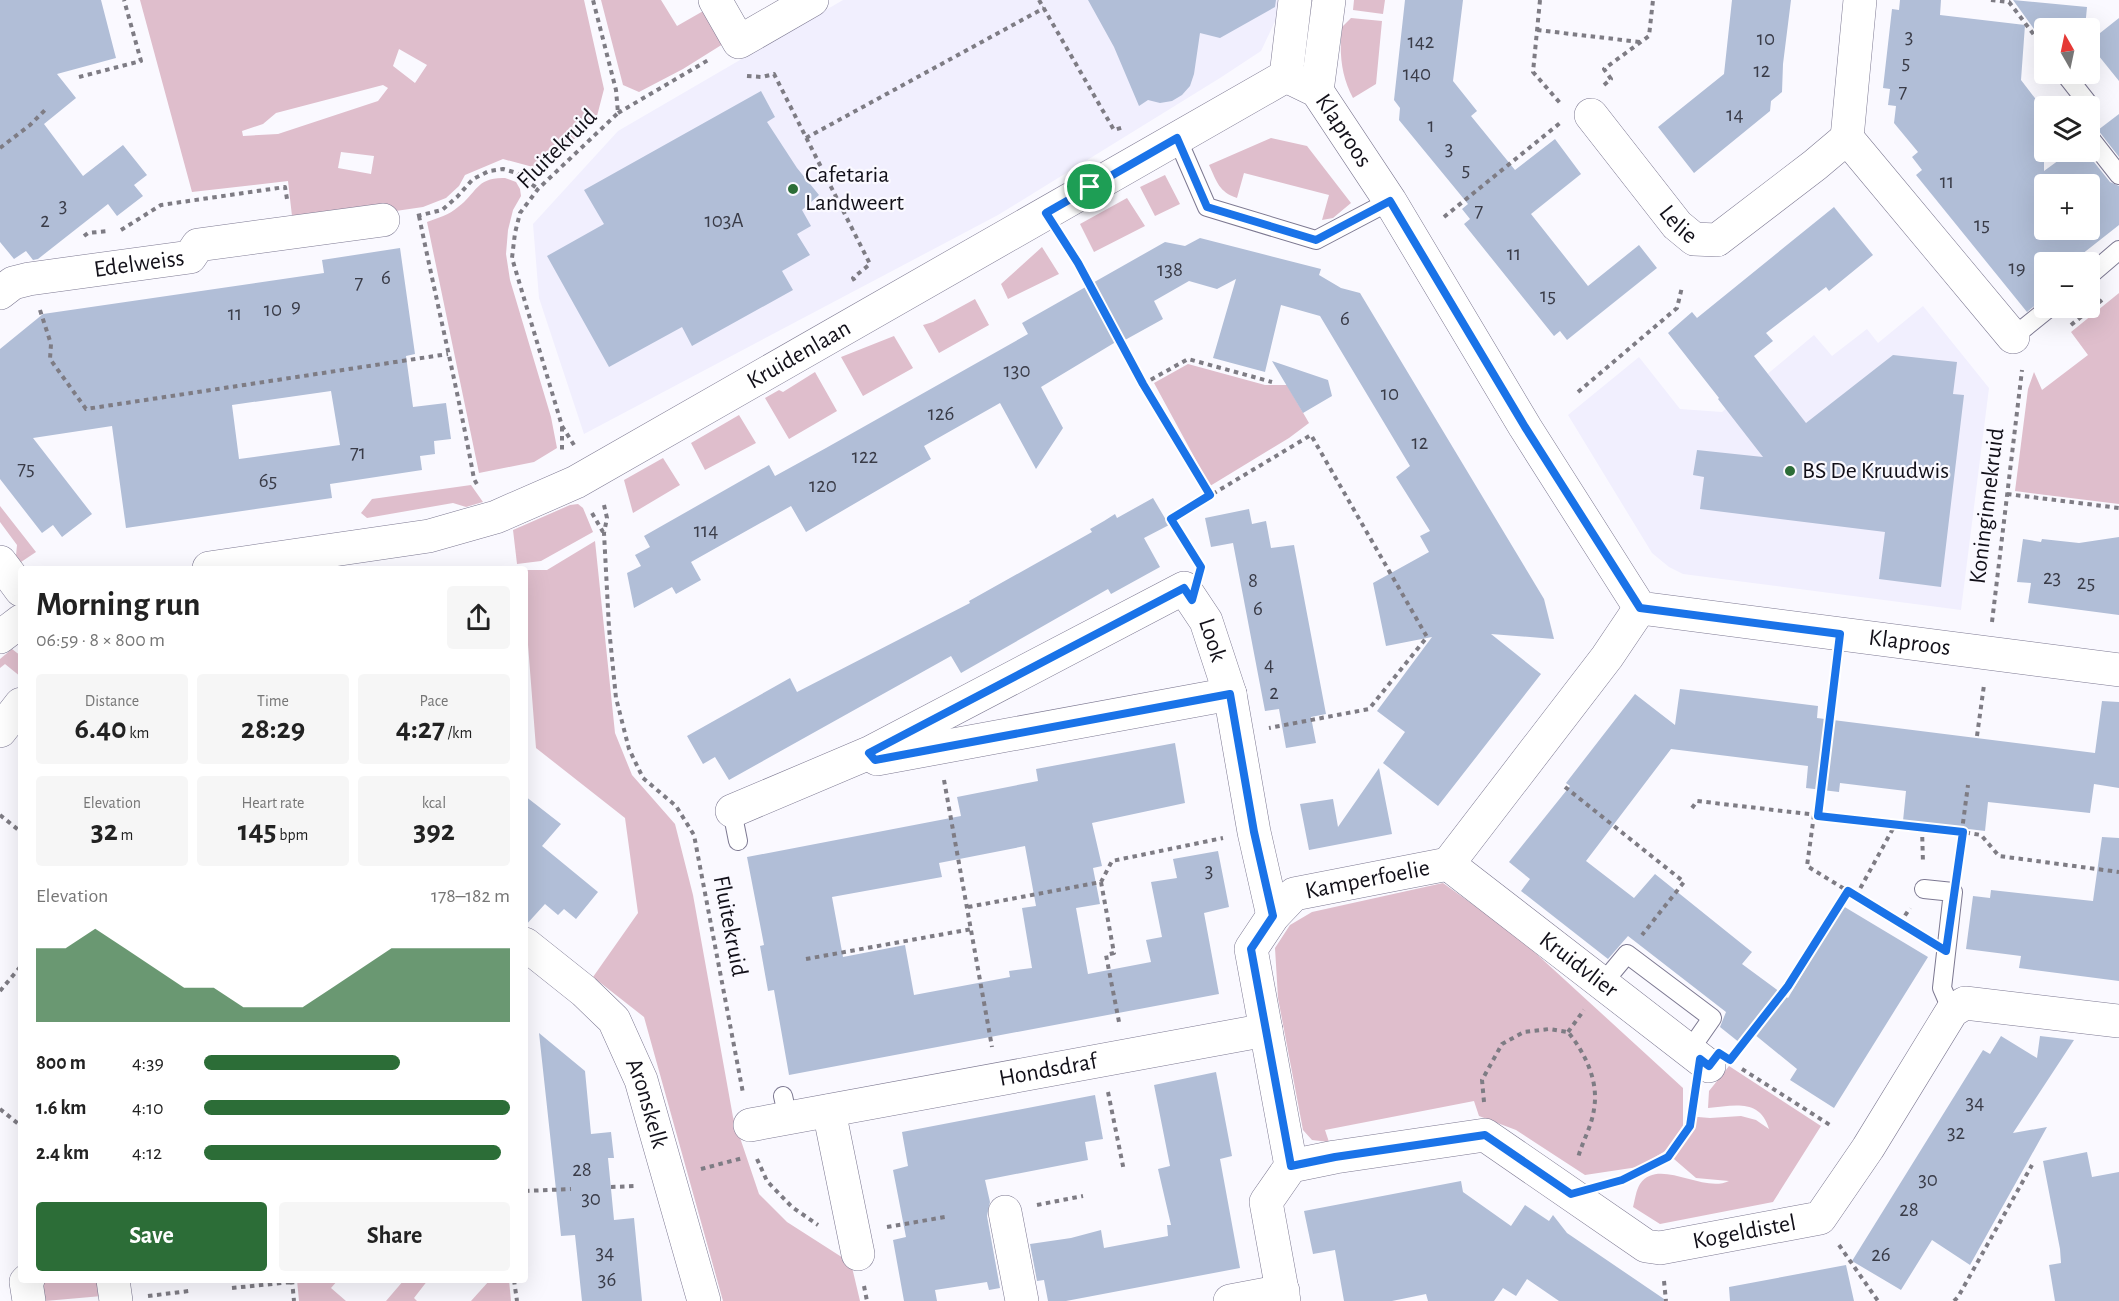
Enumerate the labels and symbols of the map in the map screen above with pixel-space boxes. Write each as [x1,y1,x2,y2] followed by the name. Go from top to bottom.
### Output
[2034,18,2100,84] north arrow
[1905,26,1913,47] house number: 3
[1757,28,1775,49] house number: 10
[1408,31,1434,52] house number: 142
[1902,52,1910,73] house number: 5
[1754,60,1770,81] house number: 12
[1403,63,1431,84] house number: 140
[1899,81,1908,102] house number: 7
[1311,90,1376,172] street label: Klaproos
[512,104,602,194] street label: Fluitekruid
[1726,104,1744,125] house number: 14
[1427,115,1435,136] house number: 1
[1445,138,1453,159] house number: 3
[1462,159,1470,180] house number: 5
[1064,161,1115,212] pin
[805,163,904,215] place label: Cafetaria Landweert
[1940,171,1954,192] house number: 11
[786,182,800,196] marker: Cafetaria Landweert
[59,195,67,216] house number: 3
[1475,200,1484,221] house number: 7
[1654,201,1702,248] street label: Lelie
[40,210,50,231] house number: 2
[704,210,744,231] house number: 103A
[1974,214,1990,235] house number: 15
[1507,243,1521,264] house number: 11
[92,246,186,282] street label: Edelweiss
[2008,257,2026,278] house number: 19
[1157,259,1183,280] house number: 138
[381,267,391,288] house number: 6
[355,272,364,293] house number: 7
[1540,285,1556,306] house number: 15
[291,295,301,316] house number: 9
[264,299,282,320] house number: 10
[228,303,242,324] house number: 11
[1340,308,1350,329] house number: 6
[743,316,855,393] street label: Kruidenlaan
[1004,360,1030,381] house number: 130
[1381,383,1399,404] house number: 10
[928,403,954,424] house number: 126
[1966,427,2008,585] street label: Koninginnekruid
[1412,432,1428,453] house number: 12
[350,442,366,463] house number: 71
[852,446,878,467] house number: 122
[17,458,35,479] house number: 75
[1802,459,1949,483] place label: BS De Kruudwis
[1783,464,1797,478] marker: BS De Kruudwis
[259,470,277,491] house number: 65
[809,475,837,496] house number: 120
[694,520,718,541] house number: 114
[2043,567,2061,588] house number: 23
[1248,570,1258,591] house number: 8
[2077,572,2095,593] house number: 25
[1253,598,1263,619] house number: 6
[1194,615,1231,665] street label: Look
[1867,626,1952,660] street label: Klaproos
[1264,654,1274,675] house number: 4
[1269,682,1279,703] house number: 2
[1303,856,1432,904] street label: Kamperfoelie
[1205,860,1213,881] house number: 3
[708,874,752,978] street label: Fluitekruid
[1535,927,1622,1003] street label: Kruidvlier
[997,1049,1101,1091] street label: Hondsdraf
[621,1055,672,1151] street label: Aronskelk
[1966,1092,1984,1113] house number: 34
[1947,1122,1965,1143] house number: 32
[572,1159,592,1180] house number: 28
[1918,1169,1938,1190] house number: 30
[581,1188,601,1209] house number: 30
[1899,1199,1919,1220] house number: 28
[1691,1211,1798,1254] street label: Kogeldistel
[596,1242,614,1263] house number: 34
[1871,1244,1891,1265] house number: 26
[598,1269,616,1290] house number: 36

